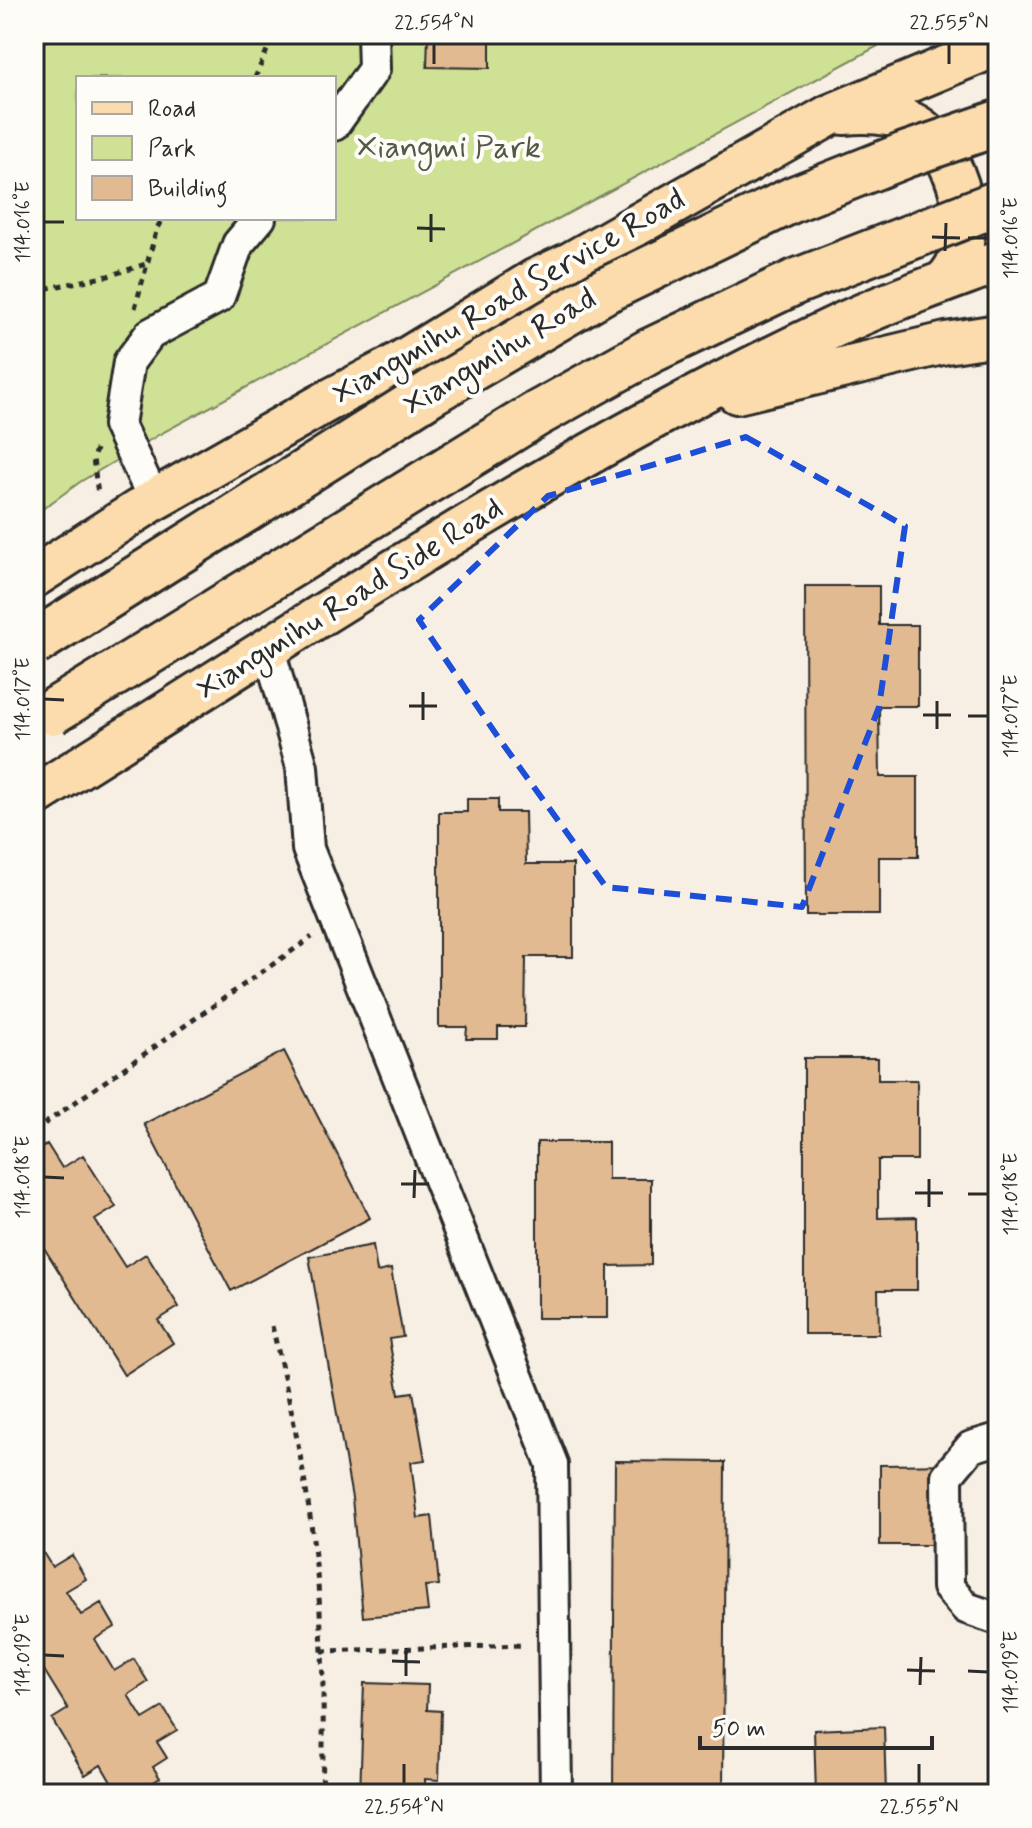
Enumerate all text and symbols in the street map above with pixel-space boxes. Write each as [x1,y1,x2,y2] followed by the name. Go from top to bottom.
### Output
[394,10,474,37] text: 22.554°N
[910,10,988,37] text: 22.555°N
[76,76,336,220] legend
[148,94,196,125] text: Road
[357,127,541,171] park label: Xiangmi Park
[148,134,196,165] text: Park
[148,174,228,208] text: Building
[10,181,37,263] text: 114.016°E
[330,183,688,411] street label: Xiangmihu Road Service Road
[998,197,1025,279] text: 114.016°E
[399,281,601,423] street label: Xiangmihu Road
[189,488,512,712] street label: Xiangmihu Road Side Road
[10,657,37,741] text: 114.017°E
[998,674,1025,758] text: 114.017°E
[10,1135,37,1219] text: 114.018°E
[998,1152,1025,1236] text: 114.018°E
[10,1614,37,1696] text: 114.019°E
[998,1631,1025,1713] text: 114.019°E
[700,1700,932,1750] scale bar
[712,1714,766,1745] text: 50 m
[364,1794,444,1821] text: 22.554°N
[880,1794,958,1821] text: 22.555°N

